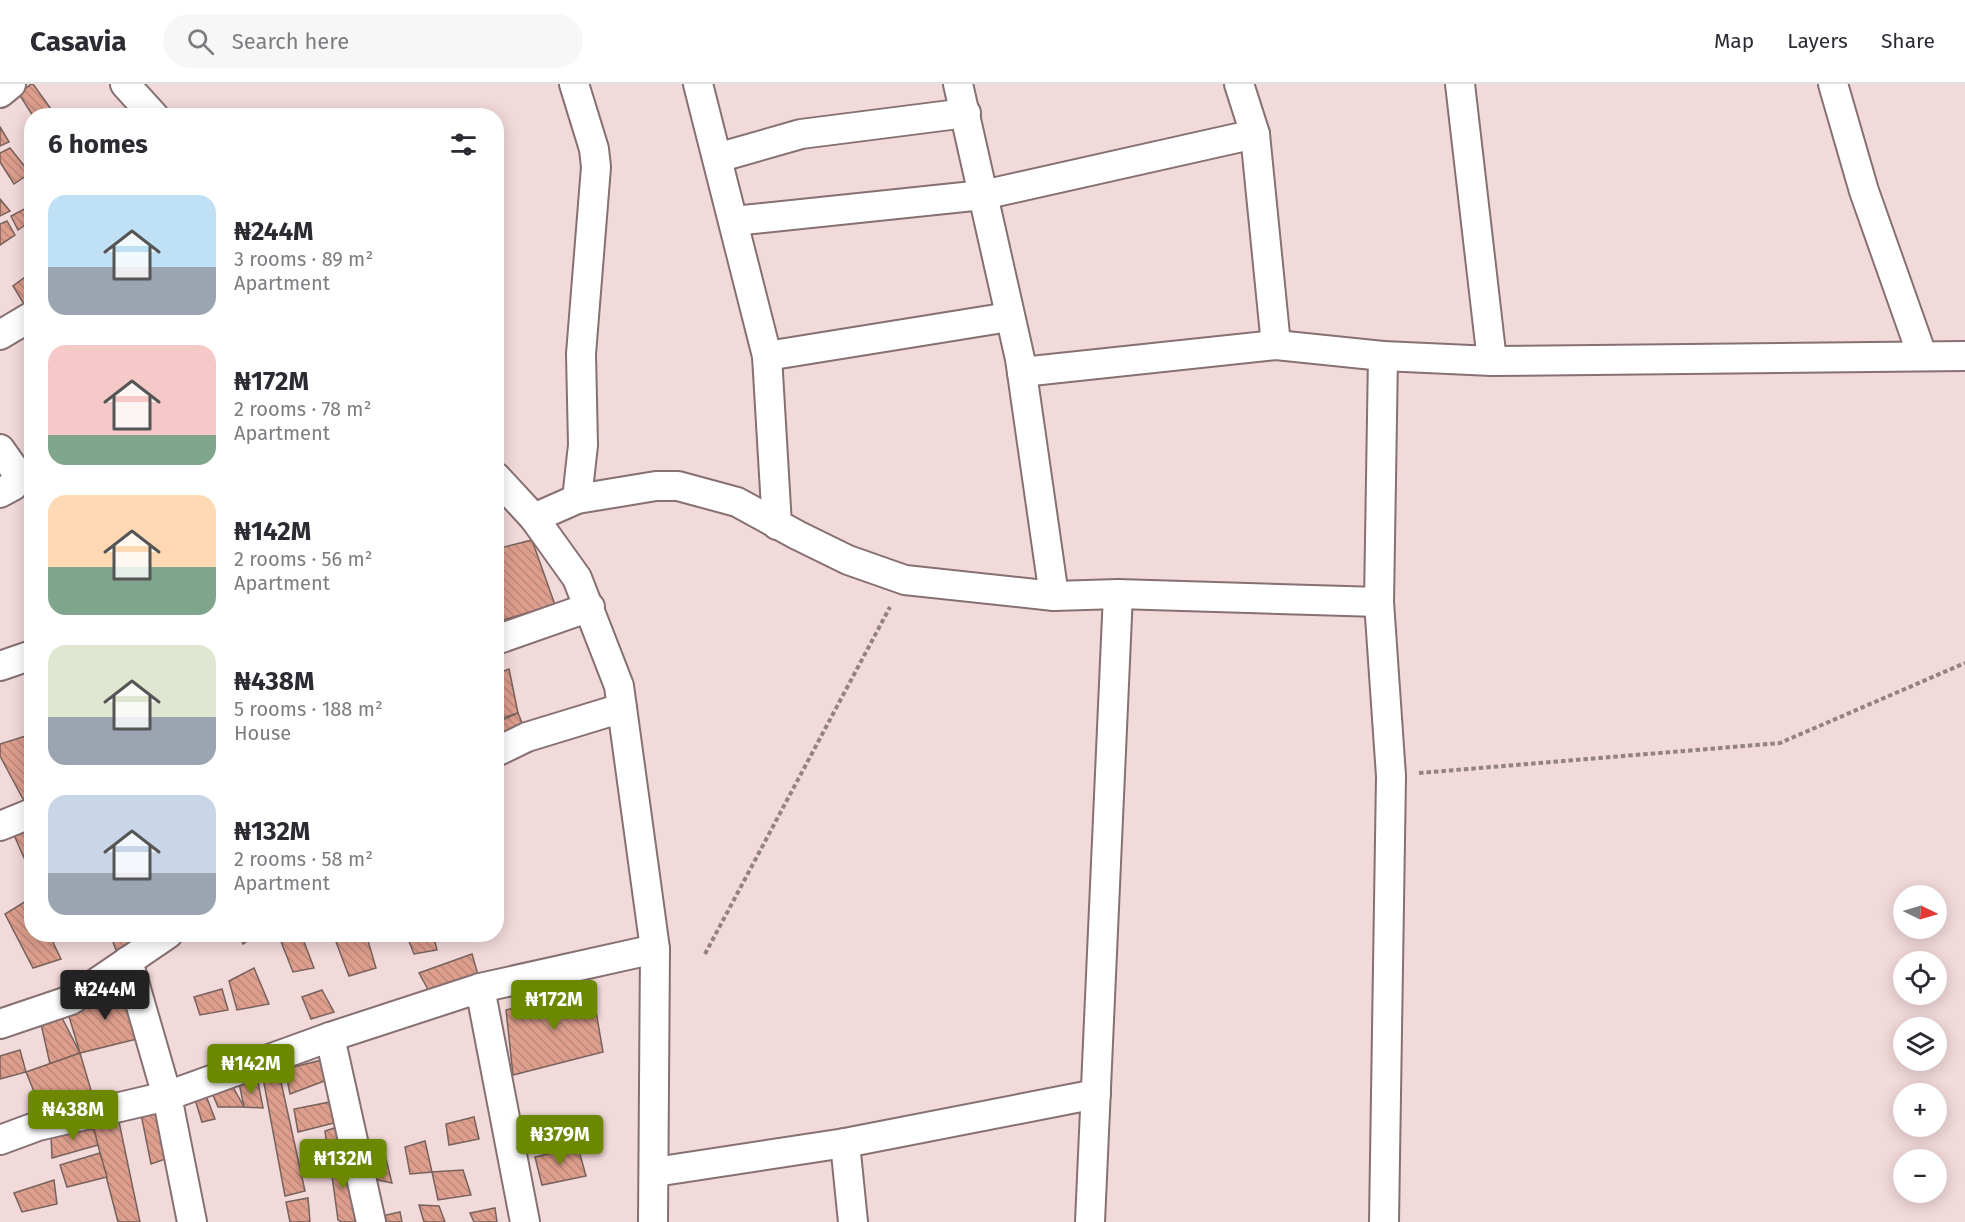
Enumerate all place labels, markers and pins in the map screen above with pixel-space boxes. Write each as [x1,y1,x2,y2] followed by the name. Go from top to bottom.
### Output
[63,970,147,1021] pin: ₦244M
[512,980,596,1031] pin: ₦172M
[209,1044,293,1095] pin: ₦142M
[31,1090,115,1141] pin: ₦438M
[518,1115,602,1166] pin: ₦379M
[301,1139,385,1190] pin: ₦132M

